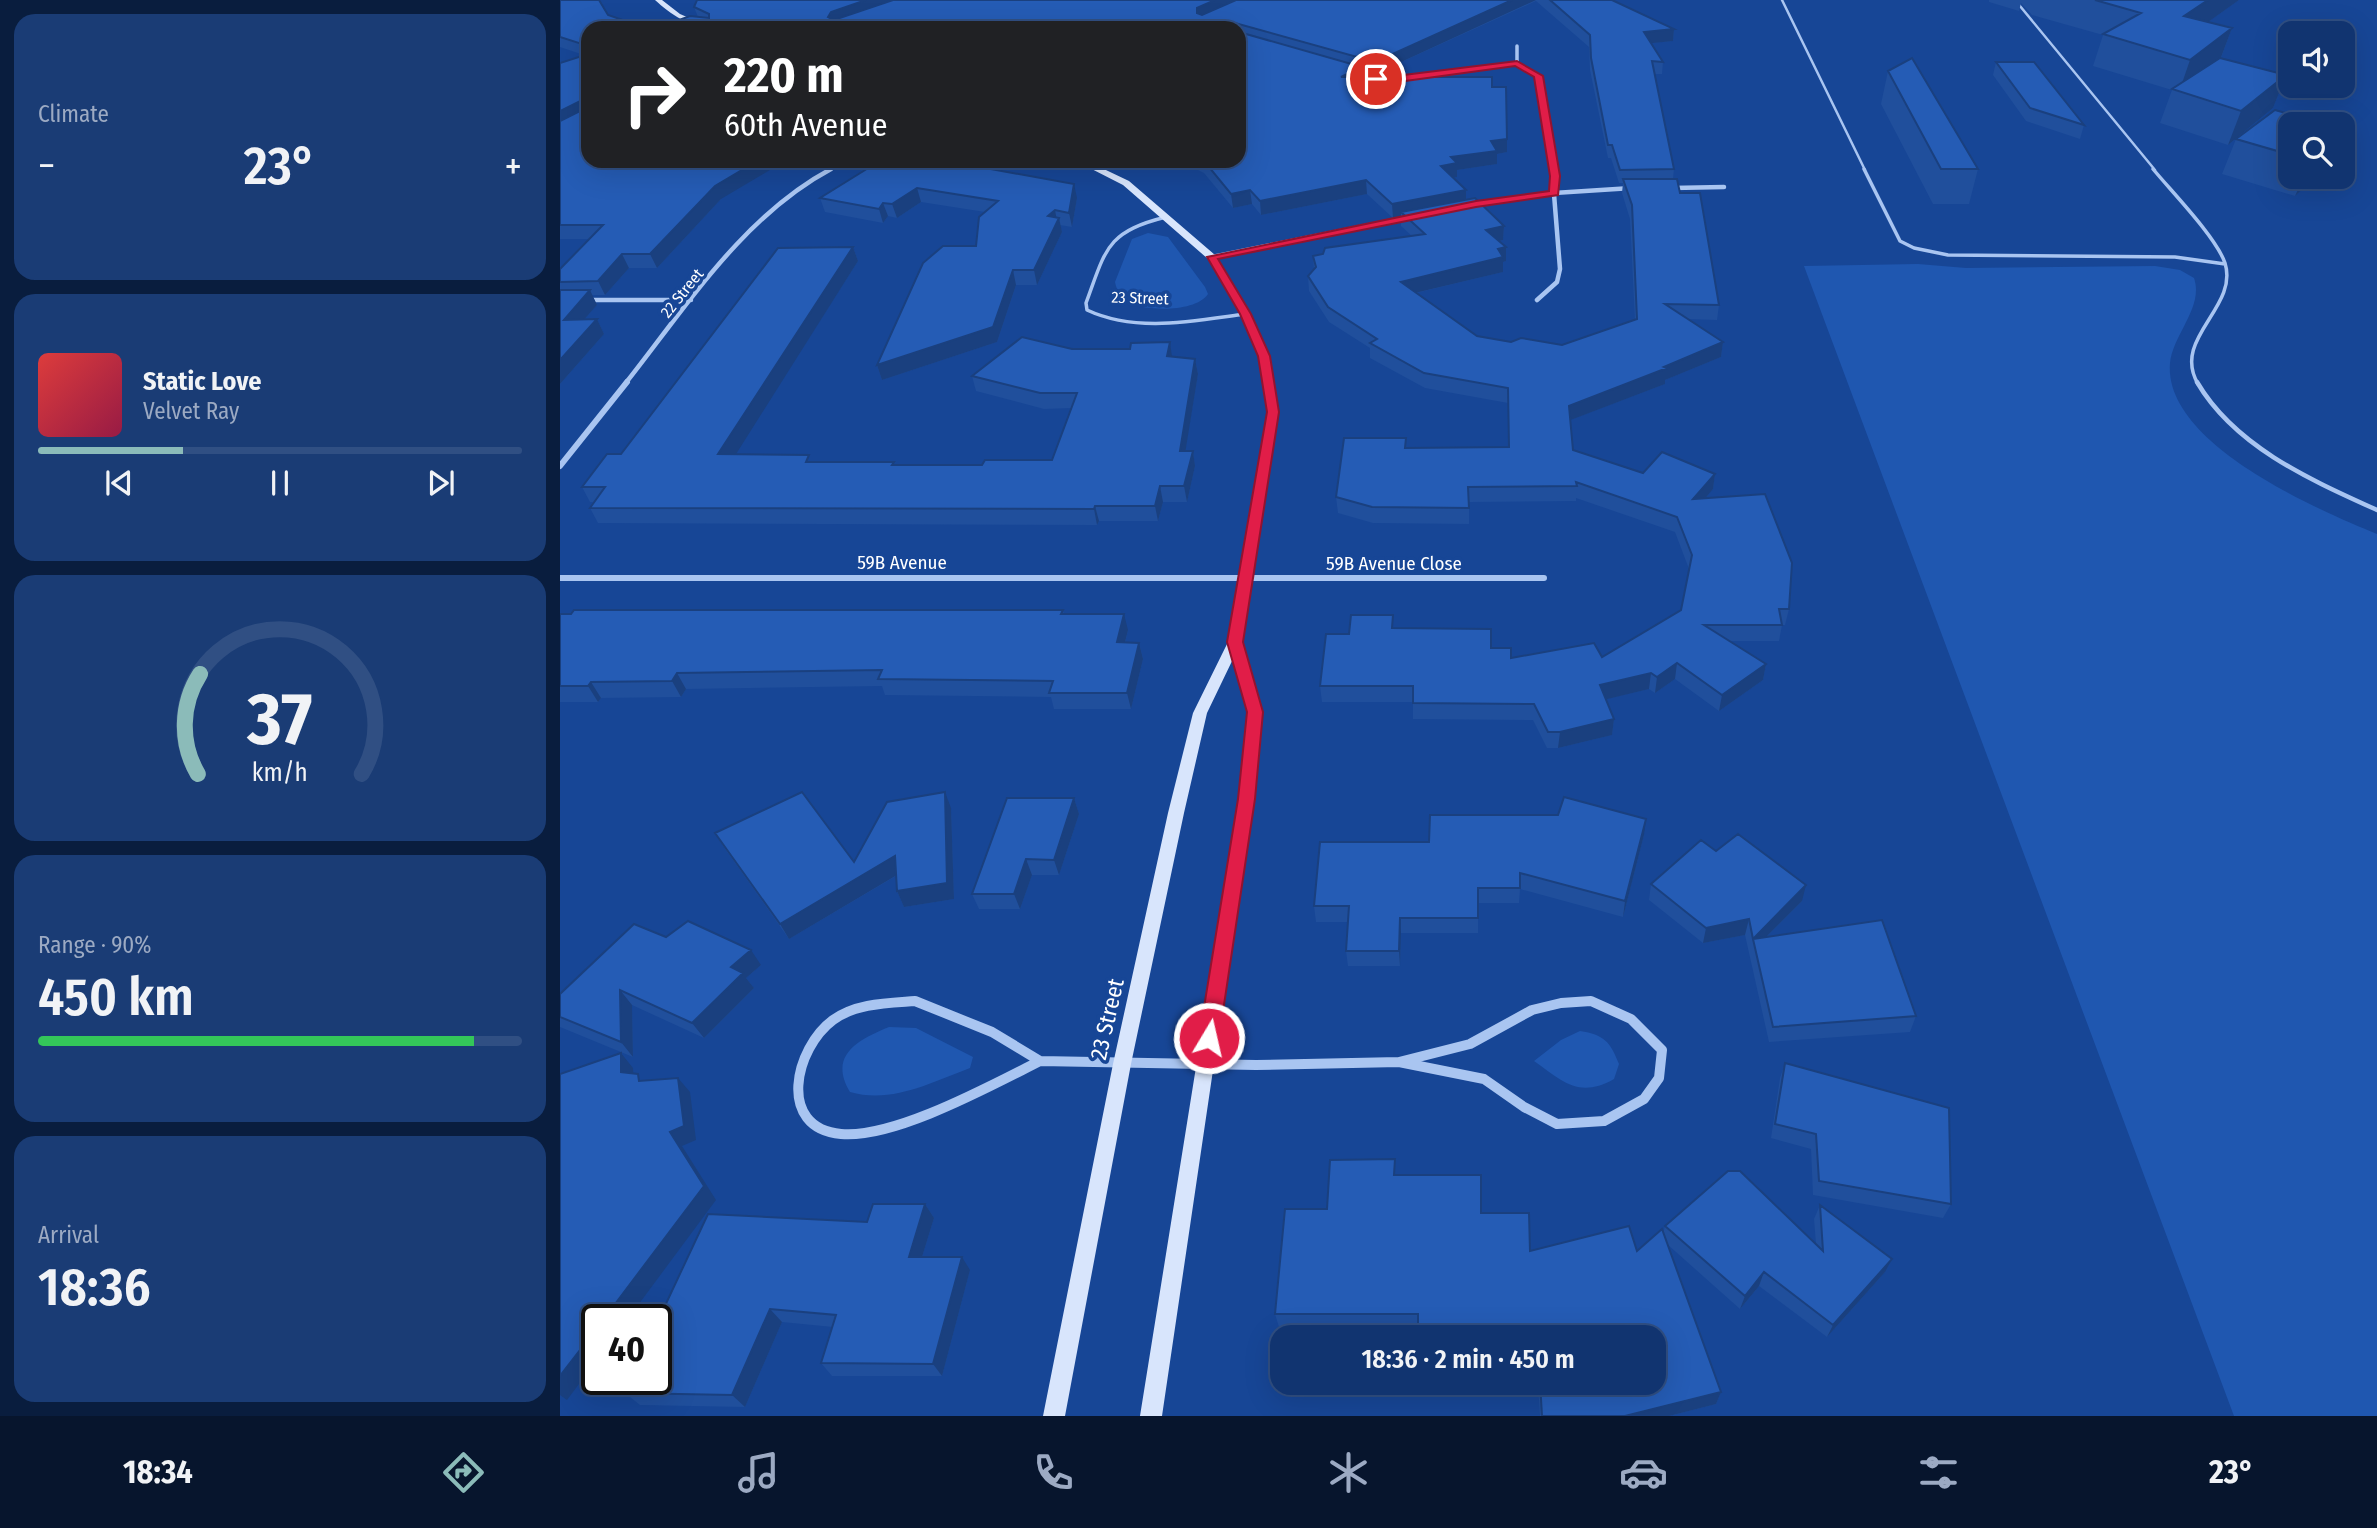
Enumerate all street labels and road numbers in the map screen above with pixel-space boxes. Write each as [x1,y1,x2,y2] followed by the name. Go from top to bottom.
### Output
[657,264,708,321] street label: 22 Street
[1111,288,1170,309] street label: 23 Street
[857,551,947,574] street label: 59B Avenue
[1326,552,1462,575] street label: 59B Avenue Close
[1084,975,1130,1062] street label: 23 Street

